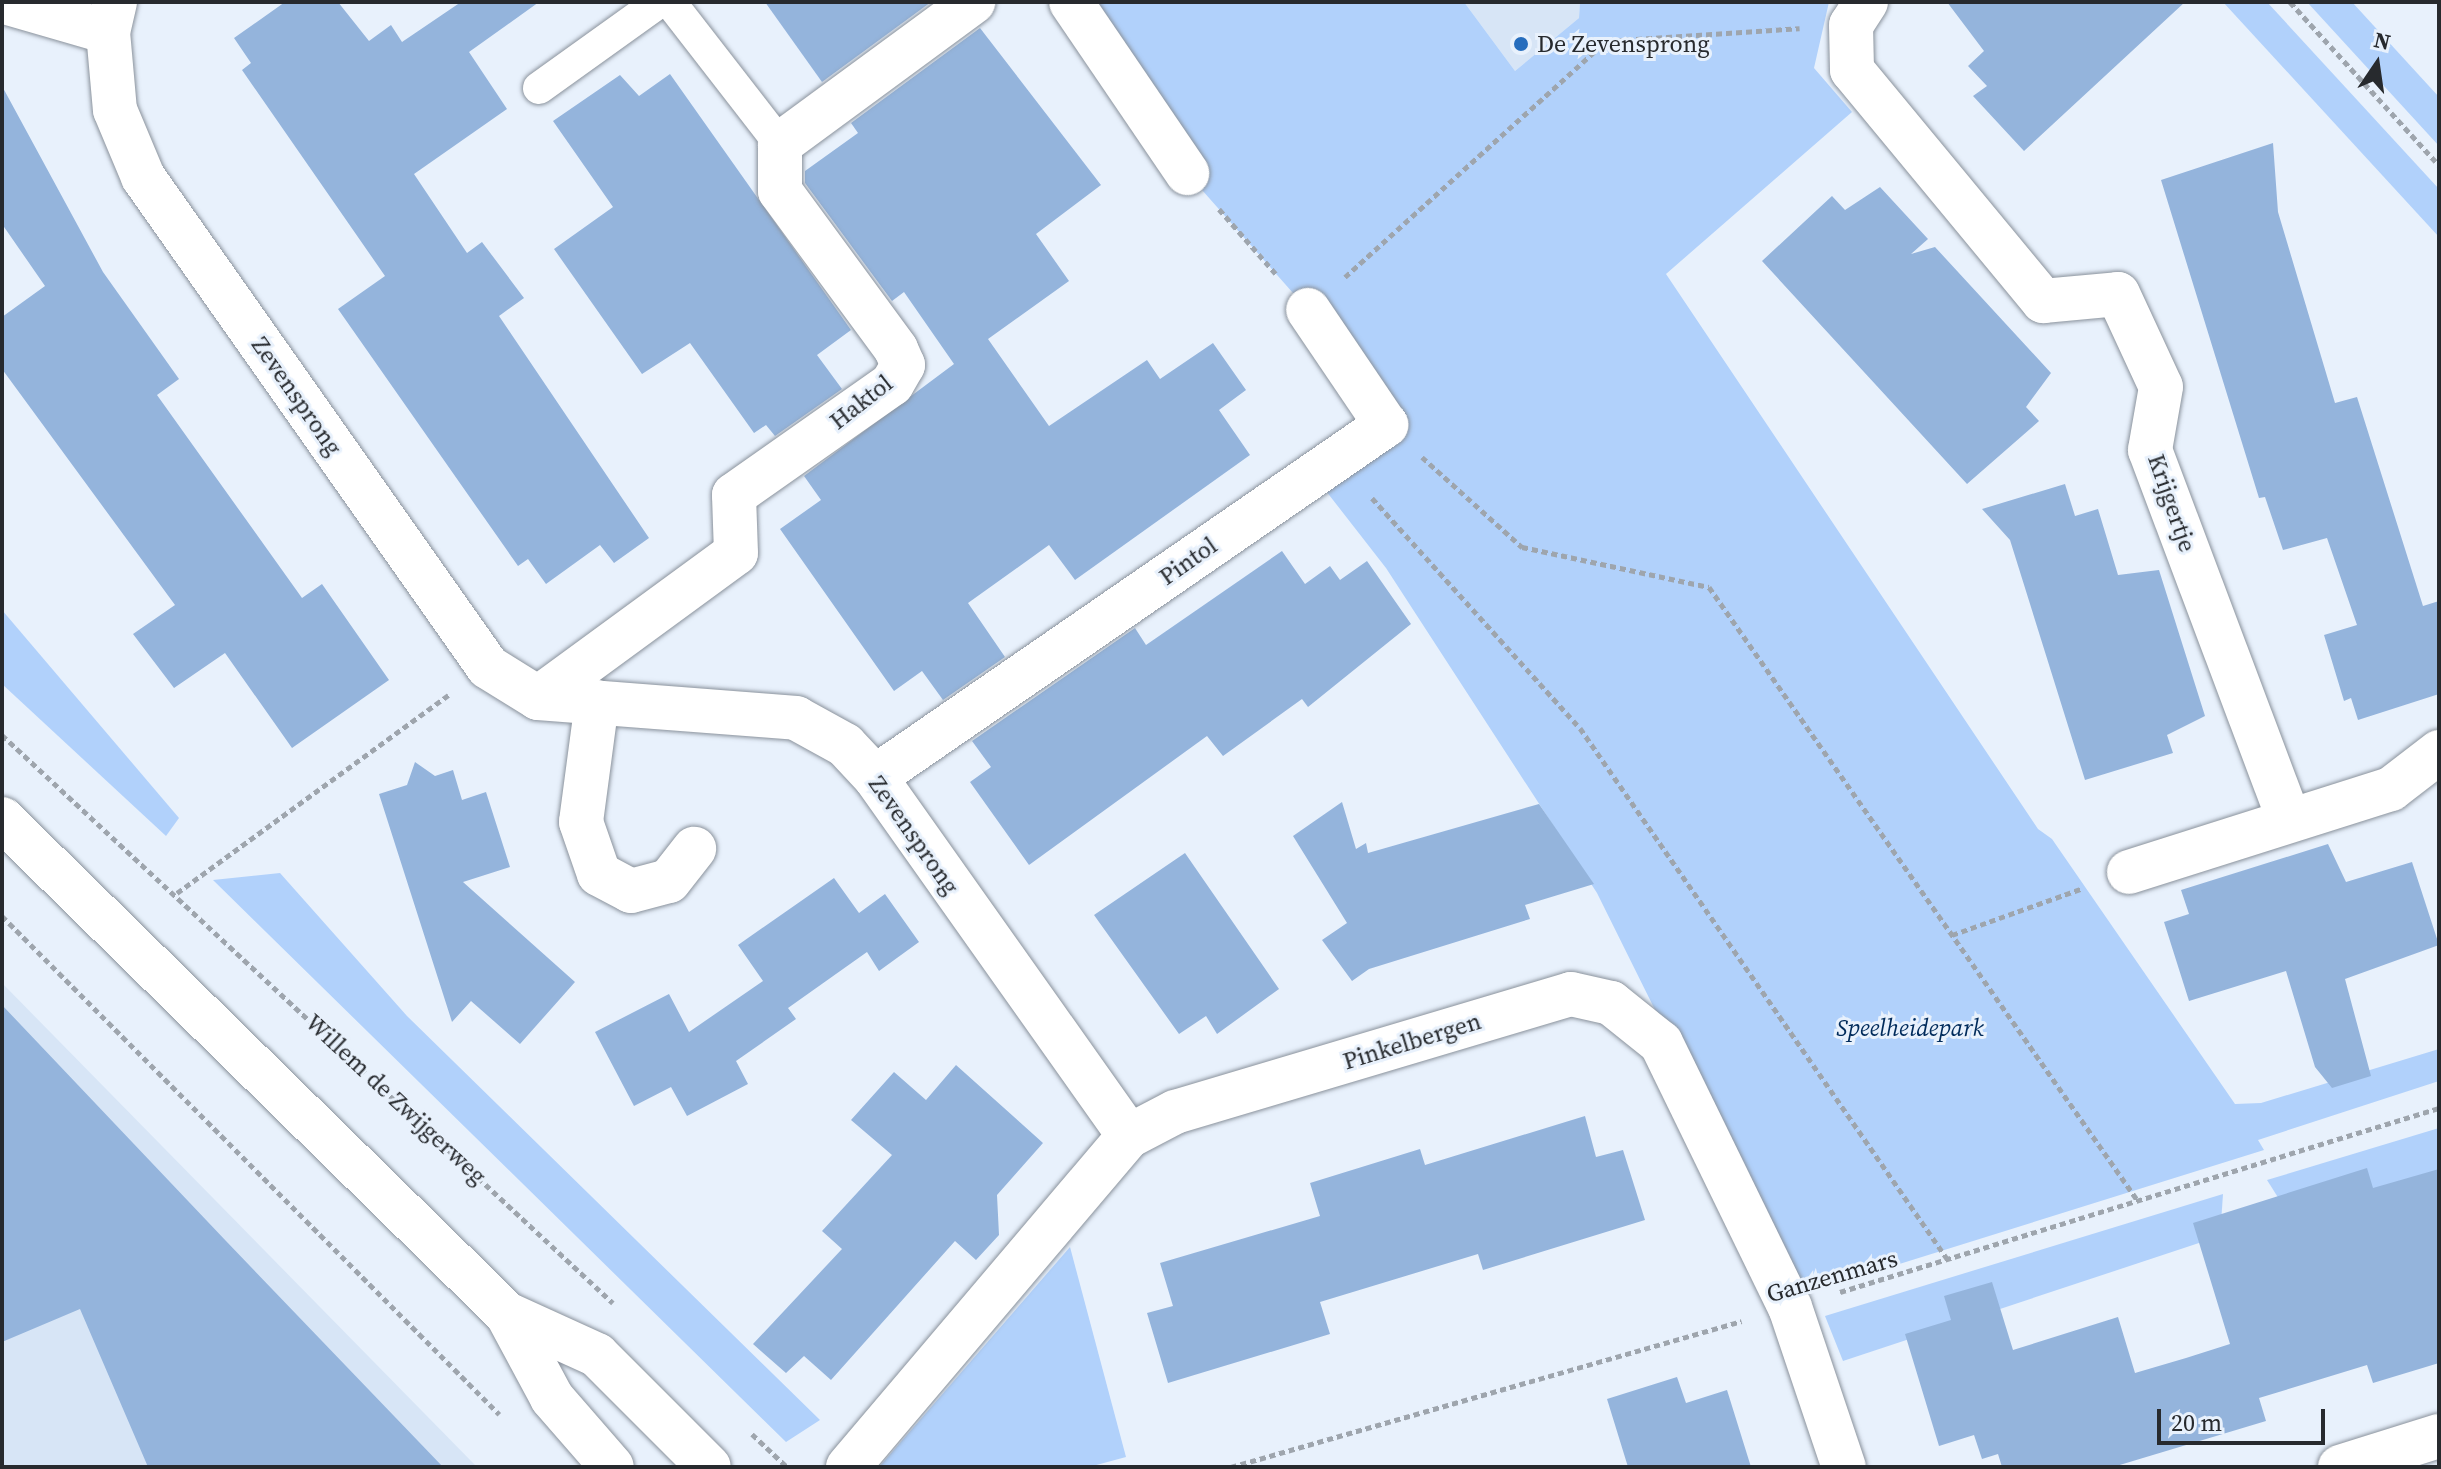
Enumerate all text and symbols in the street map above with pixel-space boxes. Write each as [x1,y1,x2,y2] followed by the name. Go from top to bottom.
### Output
[2337,24,2417,104] north arrow
[2371,24,2394,57] text: N
[1537,30,1710,58] place label: De Zevensprong
[1512,35,1530,53] marker: De Zevensprong
[246,331,348,461] street label: Zevensprong
[824,369,898,435] street label: Haktol
[2142,450,2202,556] street label: Krijgertje
[1154,531,1222,591] street label: Pintol
[863,770,965,900] street label: Zevensprong
[1339,1006,1485,1076] street label: Pinkelbergen
[300,1008,492,1190] street label: Willem de Zwijgerweg
[1836,1014,1984,1042] park label: Speelheidepark
[1763,1244,1901,1308] street label: Ganzenmars
[2161,1393,2329,1443] scale bar
[2171,1406,2222,1439] text: 20 m

